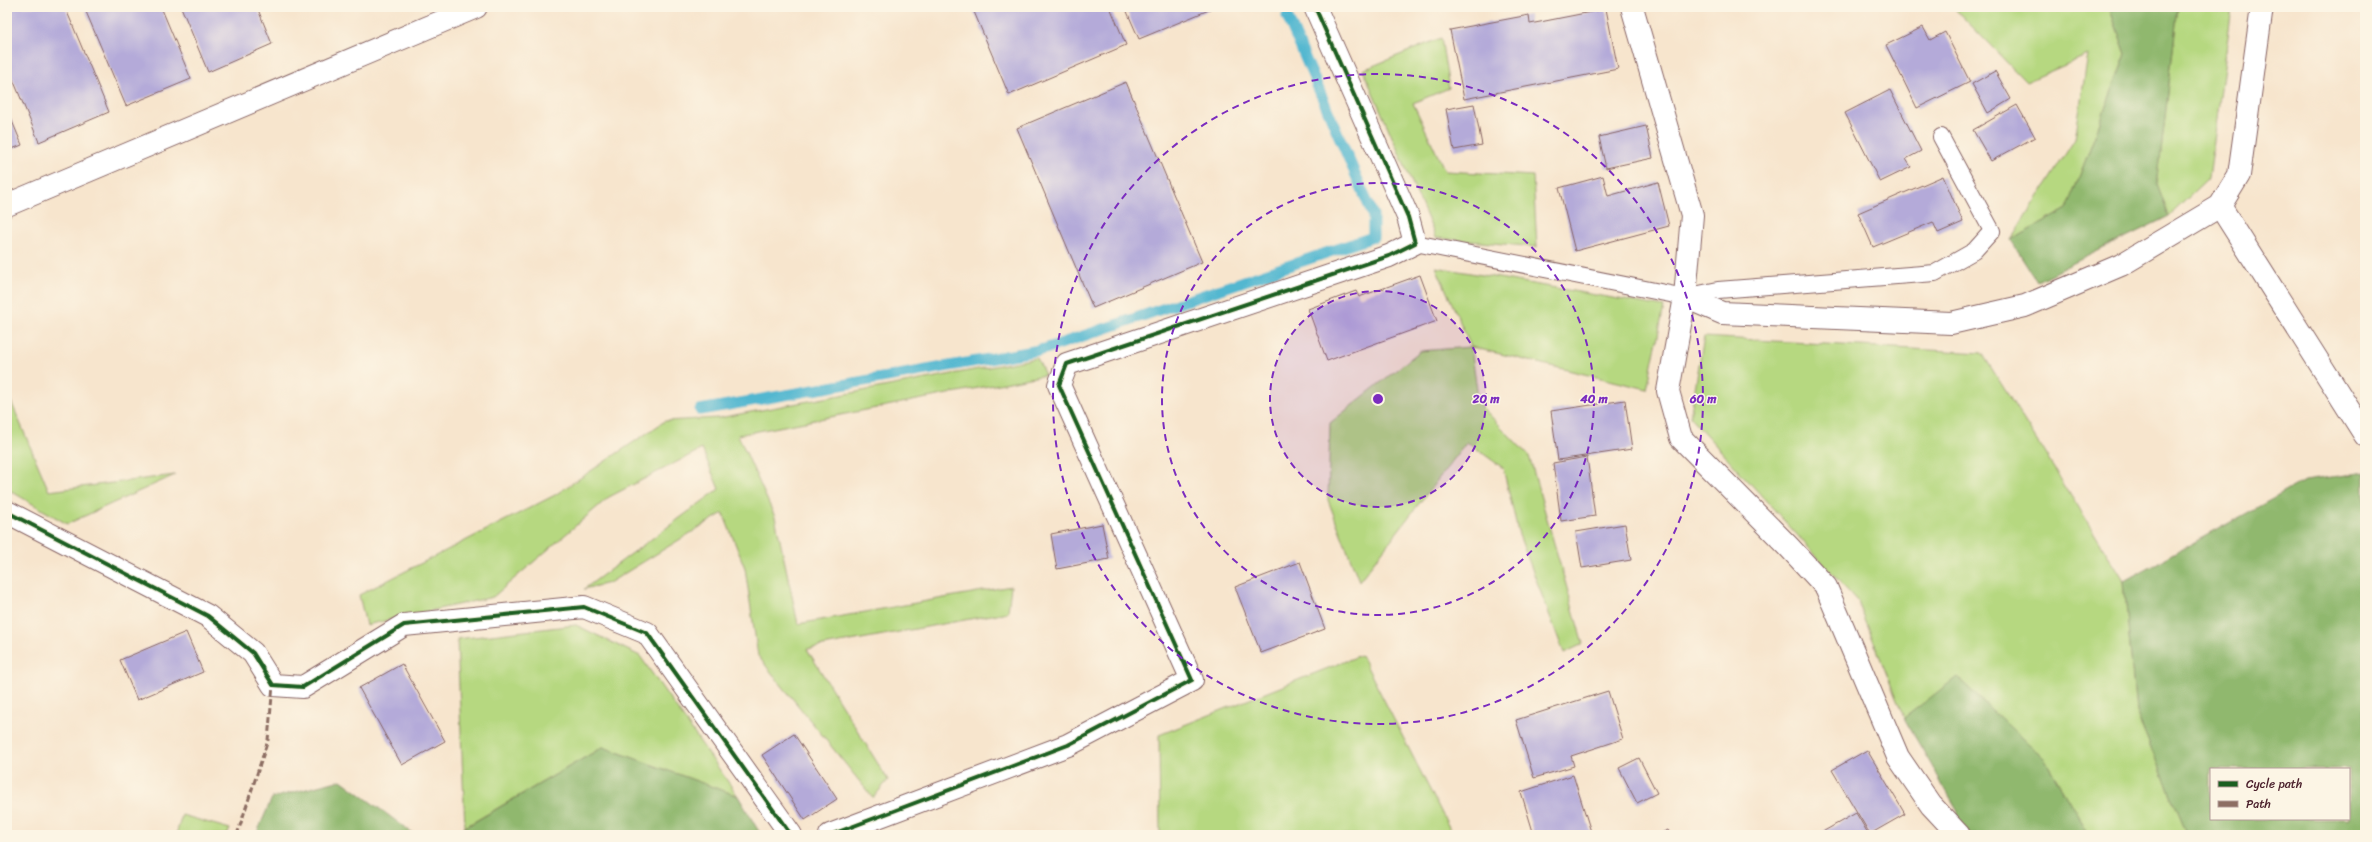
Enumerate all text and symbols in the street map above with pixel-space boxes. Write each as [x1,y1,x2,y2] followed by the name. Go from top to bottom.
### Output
[1472,388,1500,410] text: 20 m
[1579,388,1608,410] text: 40 m
[1689,388,1717,410] text: 60 m
[1371,392,1385,406] centre of rings
[2210,768,2350,820] legend
[2246,773,2302,795] text: Cycle path
[2246,793,2271,815] text: Path

